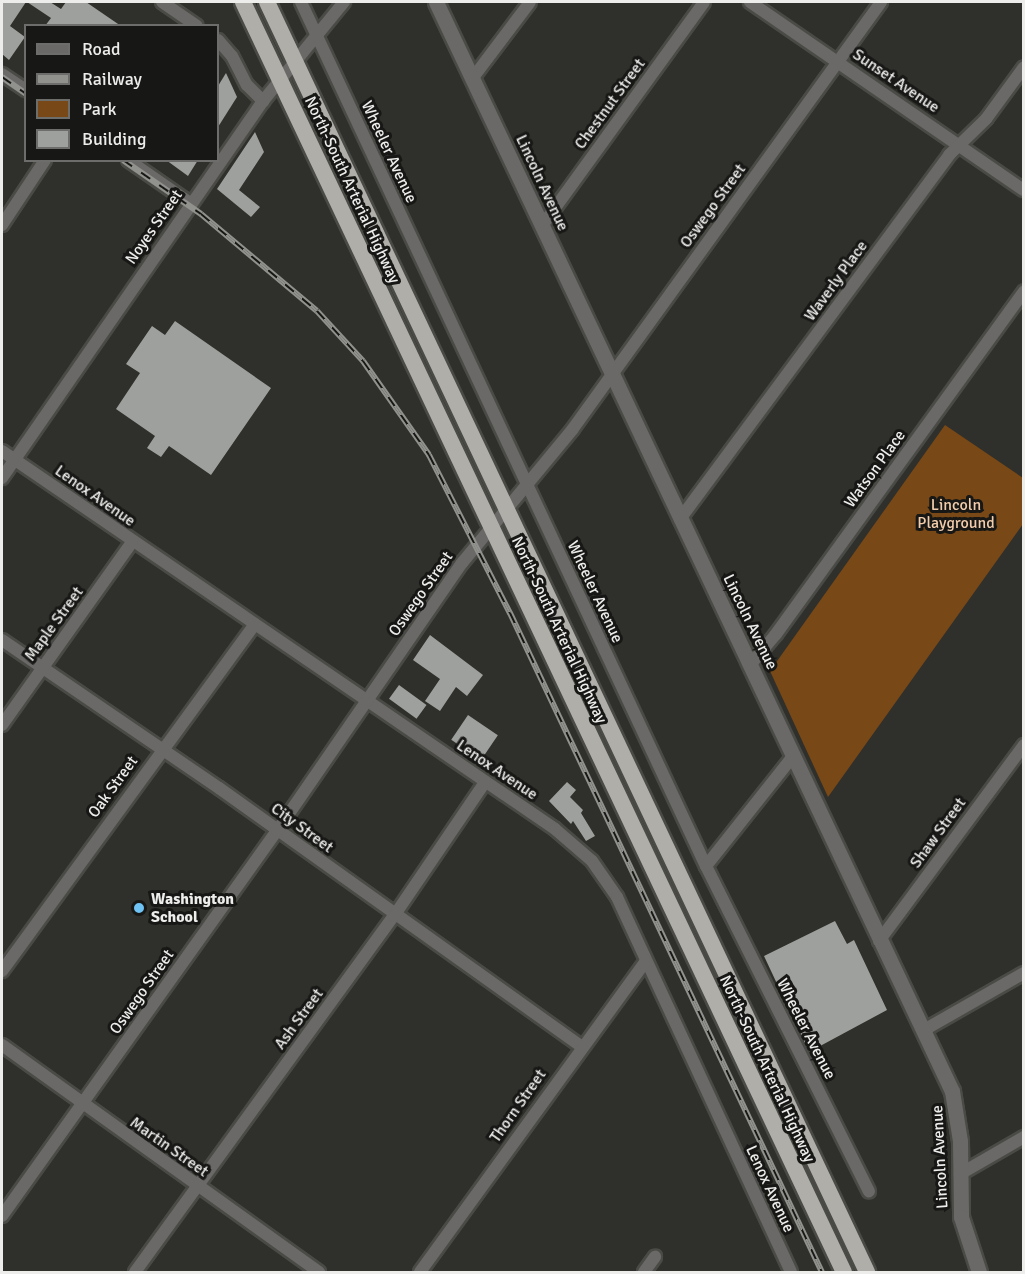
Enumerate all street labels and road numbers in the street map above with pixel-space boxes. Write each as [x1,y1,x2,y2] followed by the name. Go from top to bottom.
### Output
[849,45,943,117] street label: Sunset Avenue
[571,55,649,153] street label: Chestnut Street
[300,93,404,287] street label: North-South Arterial Highway
[357,98,421,206] street label: Wheeler Avenue
[511,132,573,234] street label: Lincoln Avenue
[676,160,750,252] street label: Oswego Street
[121,186,187,268] street label: Noyes Street
[800,237,872,325] street label: Waverly Place
[840,426,910,512] street label: Watson Place
[51,461,139,531] street label: Lenox Avenue
[507,533,611,727] street label: North-South Arterial Highway
[563,538,627,646] street label: Wheeler Avenue
[385,548,457,640] street label: Oswego Street
[719,571,781,673] street label: Lincoln Avenue
[21,583,87,665] street label: Maple Street
[453,736,541,804] street label: Lenox Avenue
[84,752,142,822] street label: Oak Street
[906,794,970,872] street label: Shaw Street
[267,799,337,857] street label: City Street
[106,946,178,1038] street label: Oswego Street
[715,972,819,1166] street label: North-South Arterial Highway
[772,975,840,1083] street label: Wheeler Avenue
[270,985,328,1053] street label: Ash Street
[486,1066,550,1146] street label: Thorn Street
[928,1105,952,1209] street label: Lincoln Avenue
[126,1113,212,1181] street label: Martin Street
[742,1143,798,1235] street label: Lenox Avenue

